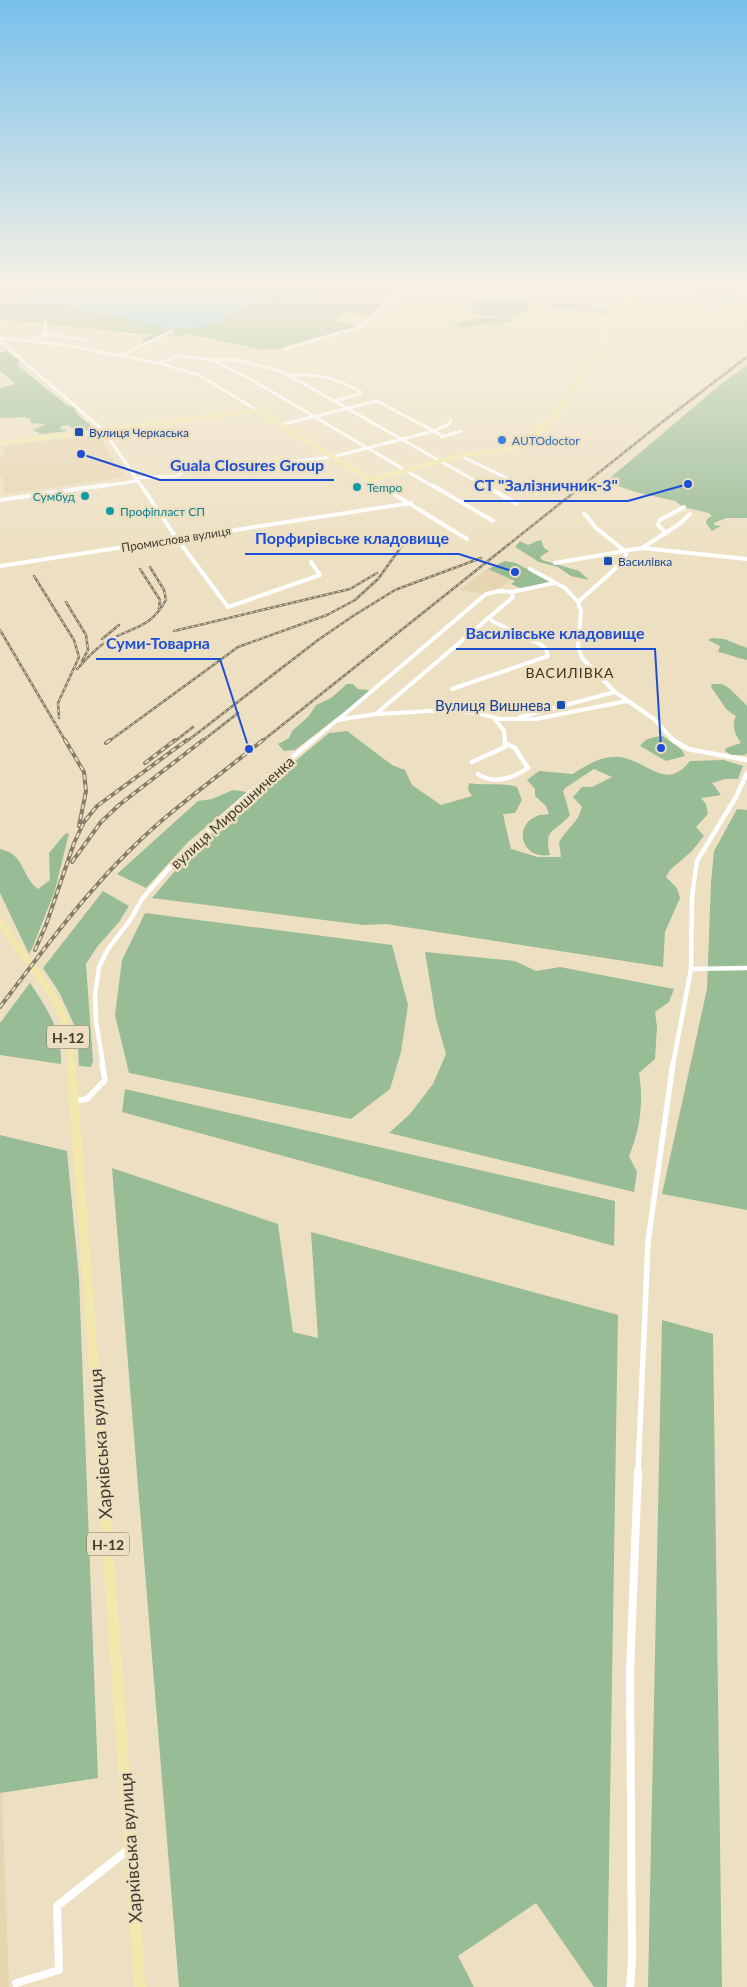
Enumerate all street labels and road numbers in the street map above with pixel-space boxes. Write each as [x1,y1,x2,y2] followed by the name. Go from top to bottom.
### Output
[120,523,232,555] street label: Промислова вулиця
[166,752,298,872] street label: вулиця Мирошниченка
[47,1026,89,1048] road number: Н-12
[84,1368,116,1520] street label: Харківська вулиця
[87,1532,129,1556] road number: Н-12
[114,1772,146,1924] street label: Харківська вулиця

